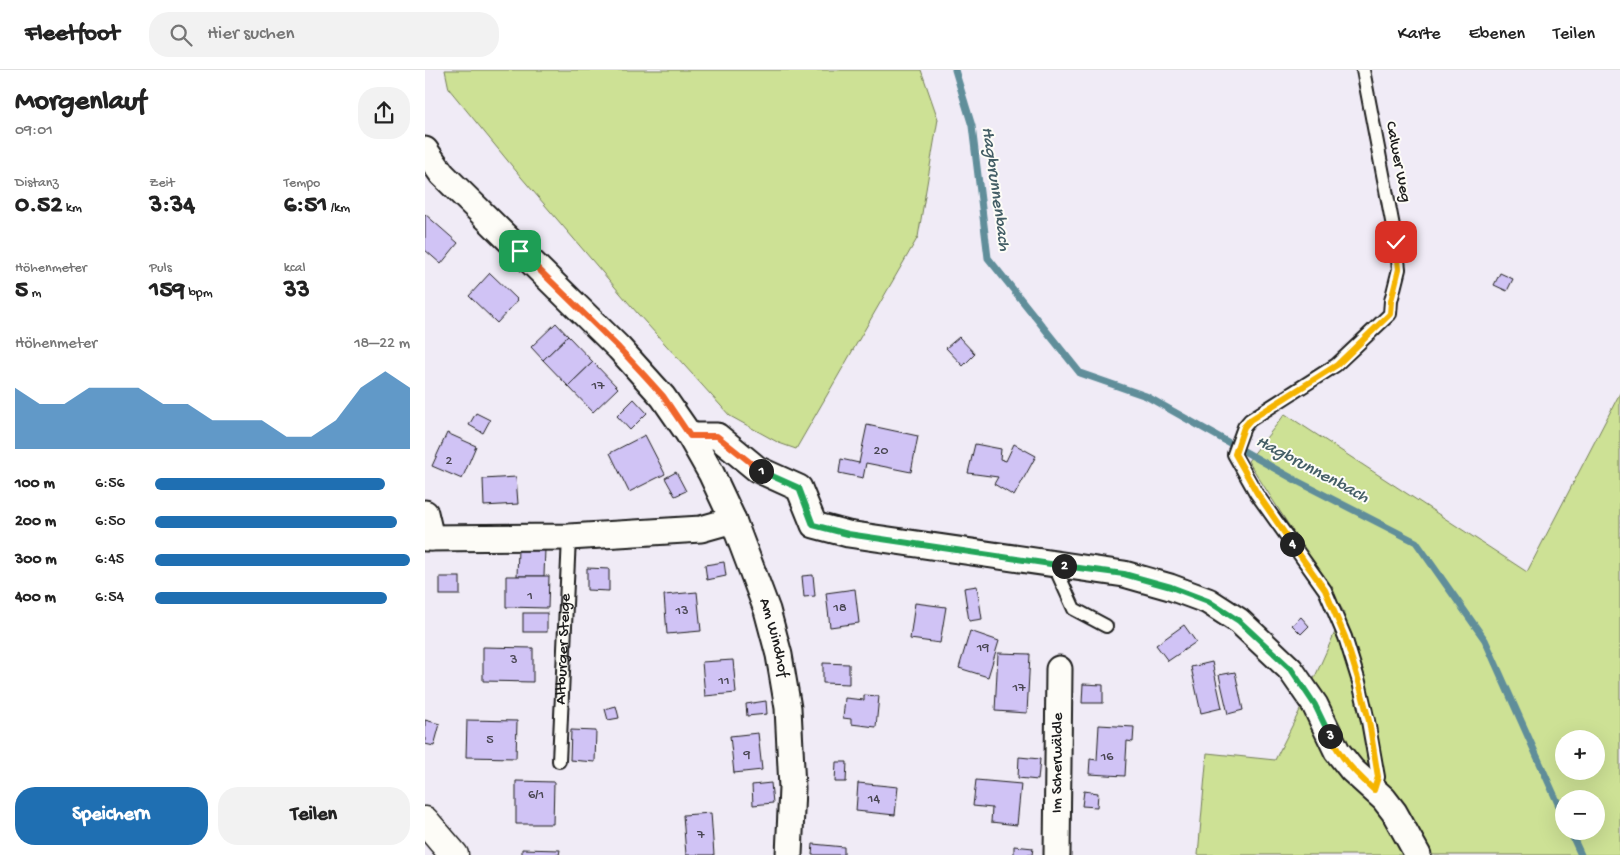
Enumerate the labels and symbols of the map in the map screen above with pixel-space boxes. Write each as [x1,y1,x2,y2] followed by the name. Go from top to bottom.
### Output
[1380,120,1414,204] street label: Calwer Weg
[976,126,1014,253] water label: Hagbrunnenbach
[1375,221,1417,263] pin
[499,230,541,272] pin
[591,378,605,395] house number: 17
[1252,431,1372,509] water label: Hagbrunnenbach
[874,443,888,460] house number: 20
[446,453,453,470] house number: 2
[749,458,773,484] pin: 1
[1279,532,1305,556] pin: 4
[1051,554,1077,578] pin: 2
[526,588,533,605] house number: 1
[552,592,576,705] street label: Altburger Steige
[754,596,792,679] street label: Am Windhof
[832,600,847,617] house number: 18
[675,603,688,620] house number: 13
[976,640,989,657] house number: 19
[509,652,518,669] house number: 3
[717,673,730,690] house number: 11
[1012,680,1026,697] house number: 17
[1048,712,1068,813] street label: Im Scherwäldle
[1317,724,1343,748] pin: 3
[486,732,494,749] house number: 5
[742,747,751,764] house number: 9
[1100,749,1114,766] house number: 16
[528,787,544,804] house number: 6/1
[867,791,881,808] house number: 14
[696,827,705,844] house number: 7

